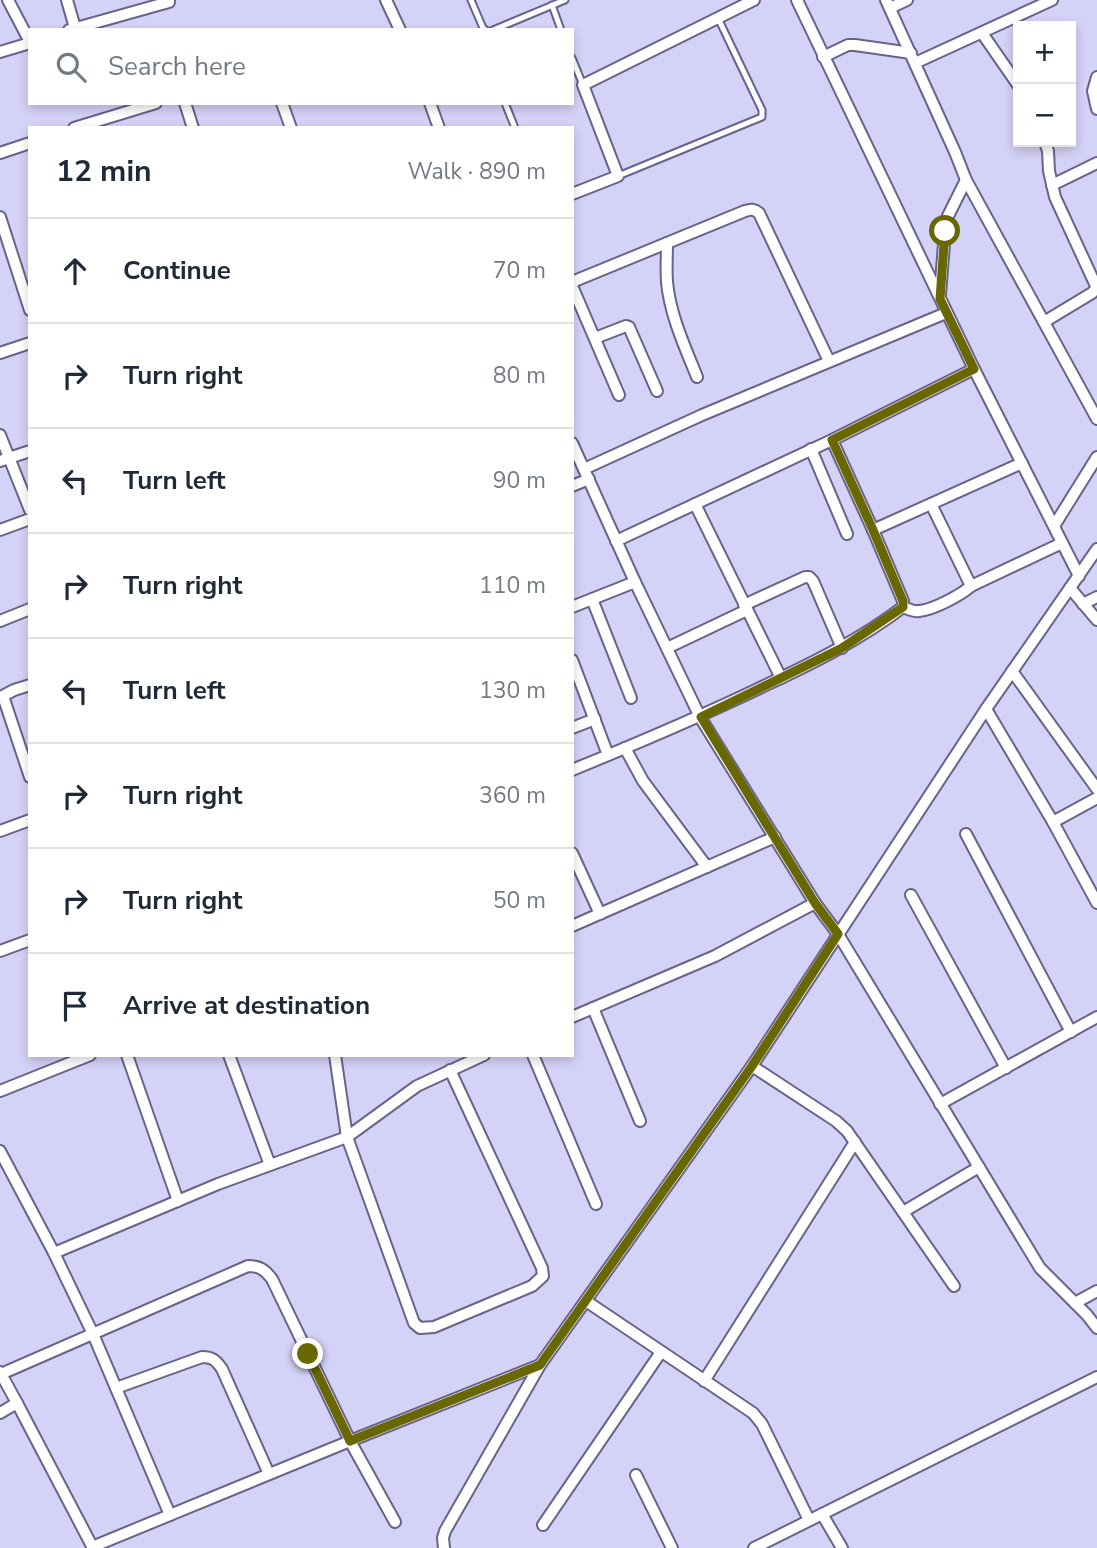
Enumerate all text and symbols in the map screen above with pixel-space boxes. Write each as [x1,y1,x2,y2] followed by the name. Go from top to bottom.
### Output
[1013,21,1076,147] map controls
[1013,21,1076,84] button: +
[28,28,574,105] search box
[52,48,90,86] icon: search
[108,49,246,84] text: Search here
[1013,84,1076,147] button: −
[56,151,152,192] text: 12 min
[407,156,546,187] text: Walk · 890 m
[929,215,960,246] route start
[56,252,94,290] icon: ahead
[123,253,231,288] text: Continue
[493,255,546,286] text: 70 m
[56,357,94,395] icon: right
[123,358,242,393] text: Turn right
[493,360,546,391] text: 80 m
[56,462,94,500] icon: left
[123,463,226,498] text: Turn left
[493,465,546,496] text: 90 m
[56,567,94,605] icon: right
[123,568,242,603] text: Turn right
[479,570,546,601] text: 110 m
[56,672,94,710] icon: left
[123,673,226,708] text: Turn left
[479,675,546,706] text: 130 m
[56,777,94,815] icon: right
[123,778,242,813] text: Turn right
[479,780,546,811] text: 360 m
[56,882,94,920] icon: right
[123,883,242,918] text: Turn right
[493,885,546,916] text: 50 m
[56,987,94,1025] icon: arrive
[123,988,370,1023] text: Arrive at destination
[292,1338,323,1369] route end

